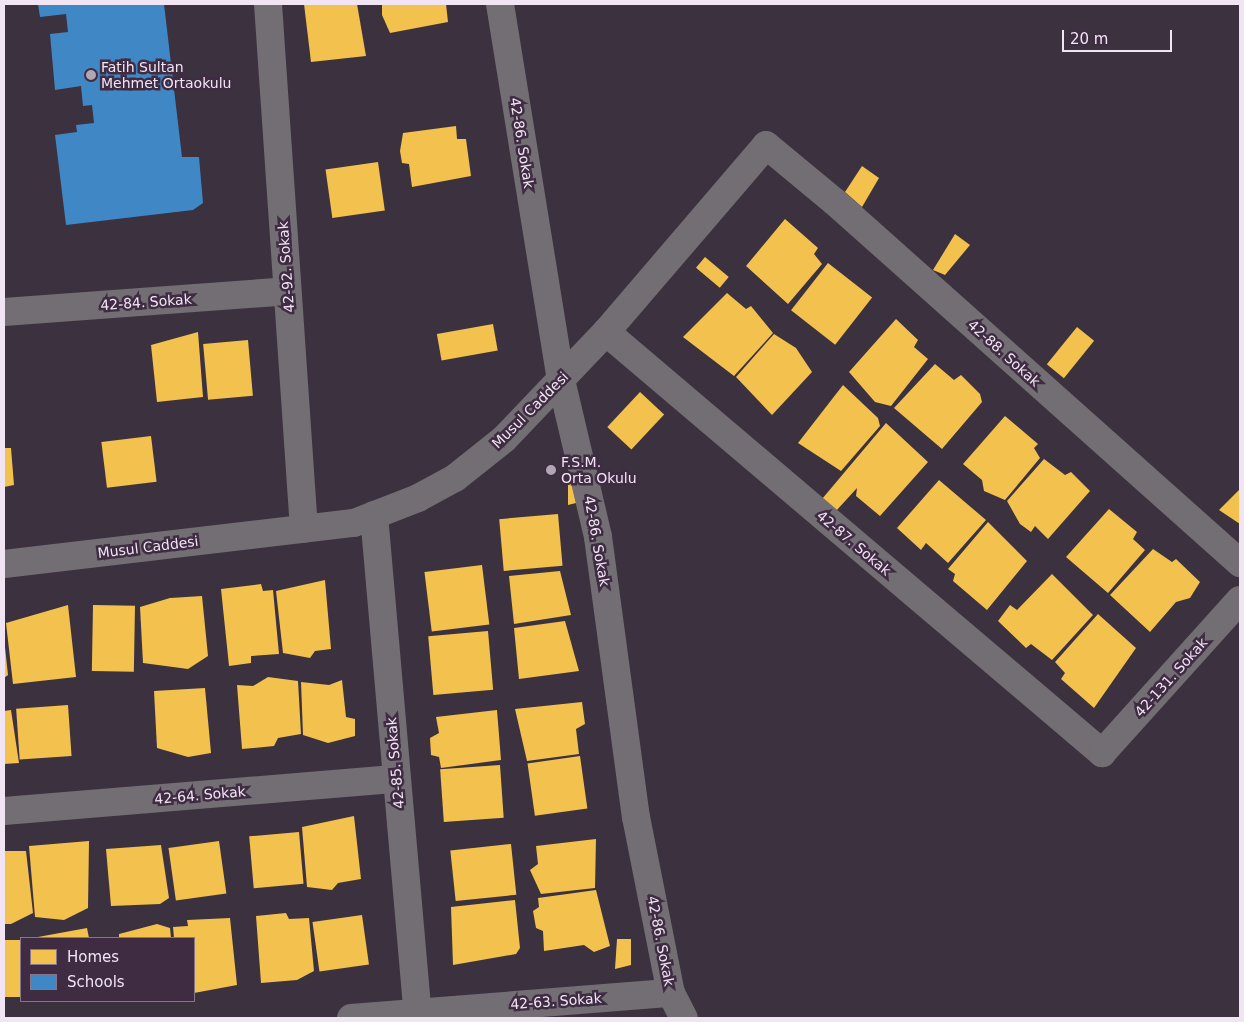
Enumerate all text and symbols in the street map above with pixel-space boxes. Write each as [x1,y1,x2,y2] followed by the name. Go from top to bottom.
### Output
[1064,20,1174,52] scale bar
[1070,30,1108,48] text: 20 m
[101,59,231,92] place label: Fatih Sultan Mehmet Ortaokulu
[85,69,97,81] marker: Fatih Sultan Mehmet Ortaokulu
[507,96,537,190] street label: 42-86. Sokak
[274,221,298,313] street label: 42-92. Sokak
[100,290,192,314] street label: 42-84. Sokak
[964,316,1044,390] street label: 42-88. Sokak
[488,368,572,452] street label: Musul Caddesi
[561,454,637,487] place label: F.S.M. Orta Okulu
[545,464,557,476] marker: F.S.M. Orta Okulu
[581,494,613,588] street label: 42-86. Sokak
[814,507,894,579] street label: 42-87. Sokak
[97,532,199,562] street label: Musul Caddesi
[1131,634,1211,720] street label: 42-131. Sokak
[383,717,407,809] street label: 42-85. Sokak
[154,783,246,807] street label: 42-64. Sokak
[644,894,678,988] street label: 42-86. Sokak
[20,937,195,1002] legend
[67,948,119,966] text: Homes
[67,973,125,991] text: Schools
[510,989,602,1013] street label: 42-63. Sokak

